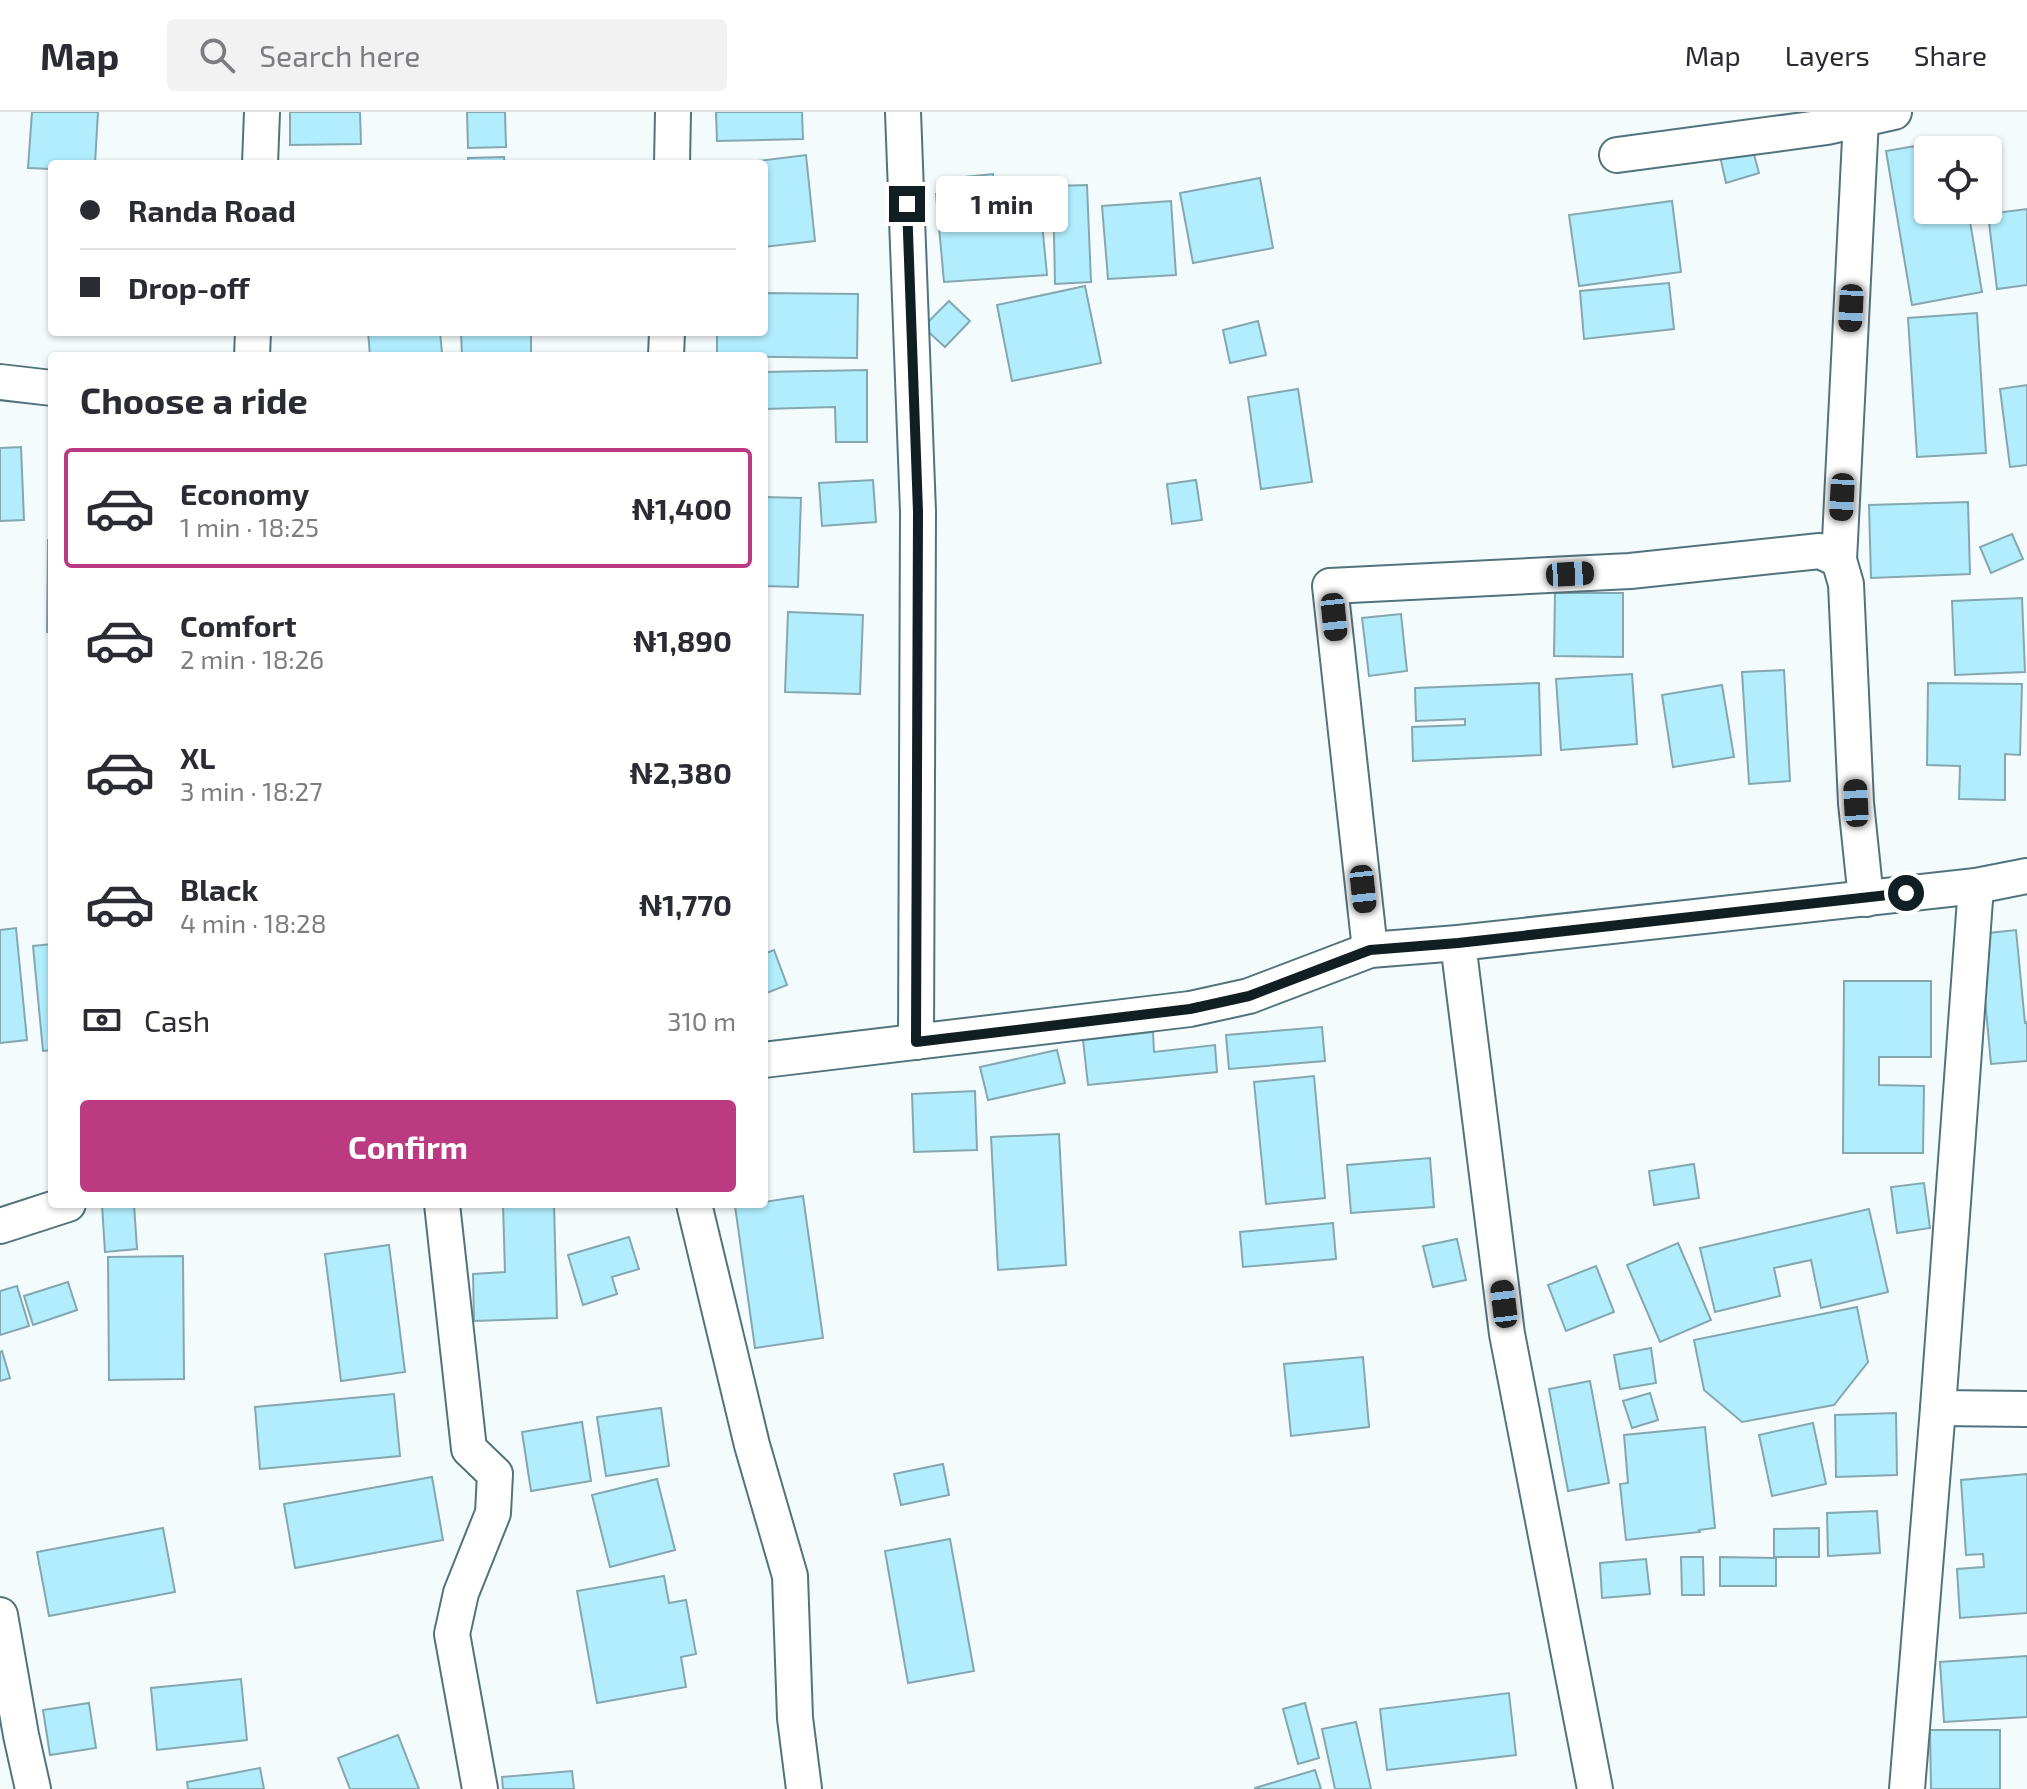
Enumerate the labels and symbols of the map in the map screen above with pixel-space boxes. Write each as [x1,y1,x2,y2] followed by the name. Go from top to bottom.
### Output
[935,176,1067,232] callout: 1 min
[889,186,925,222] route end
[1838,283,1864,333] car
[1829,472,1855,522] car
[1545,561,1595,587] car
[1320,592,1348,642] car
[1843,778,1869,828] car
[1349,864,1377,914] car
[1888,875,1924,911] route start
[1489,1279,1519,1329] car

